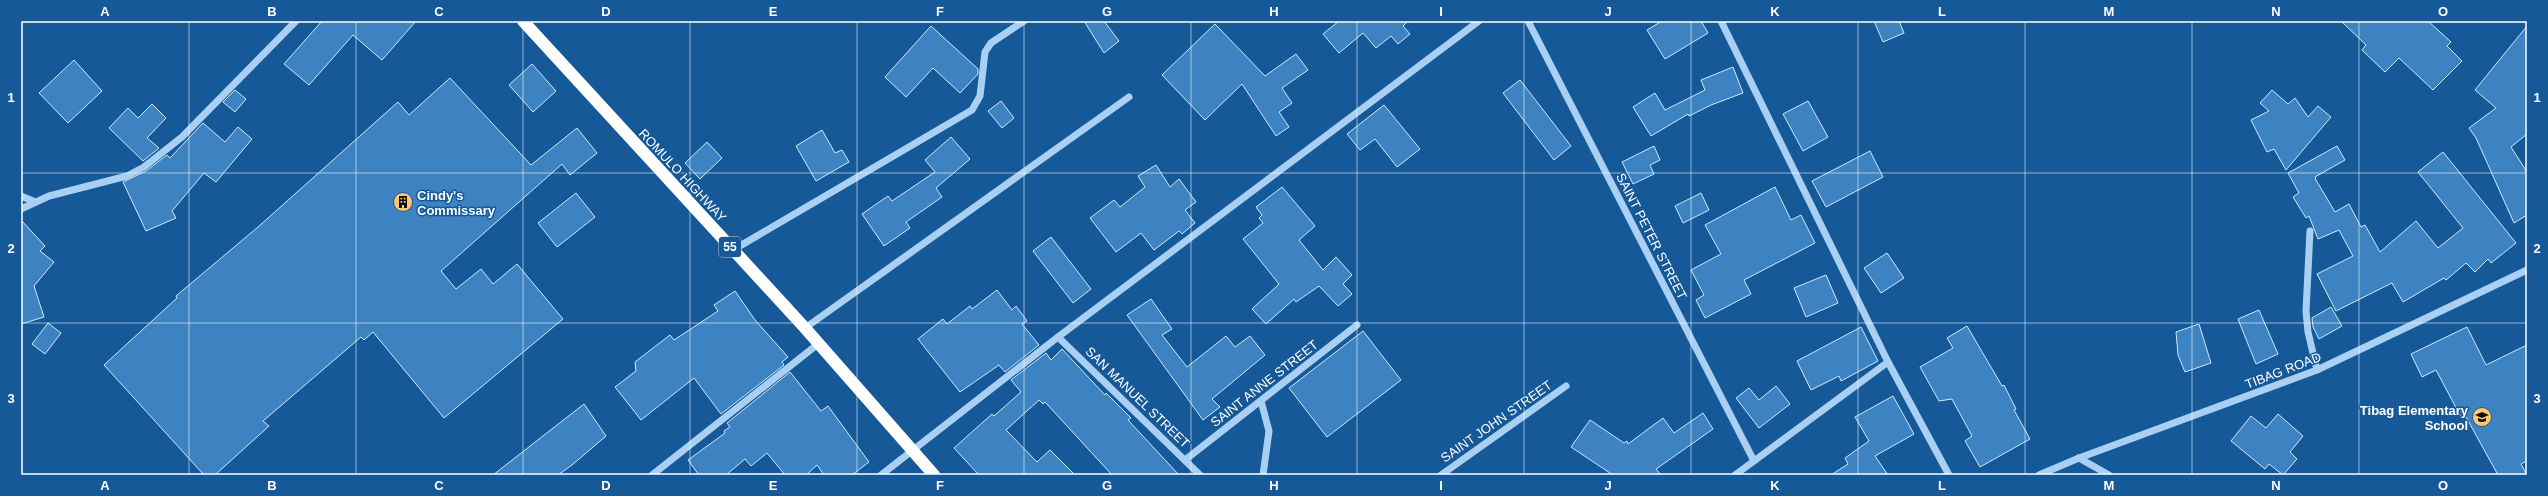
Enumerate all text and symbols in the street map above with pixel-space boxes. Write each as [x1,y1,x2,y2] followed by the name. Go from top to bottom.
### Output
[100,4,110,19] text: A
[267,4,277,19] text: B
[434,4,444,19] text: C
[601,4,611,19] text: D
[769,4,778,19] text: E
[936,4,944,19] text: F
[1102,4,1112,19] text: G
[1269,4,1279,19] text: H
[1439,4,1443,19] text: I
[1604,4,1612,19] text: J
[1770,4,1780,19] text: K
[1938,4,1946,19] text: L
[2104,4,2114,19] text: M
[2271,4,2281,19] text: N
[2438,4,2448,19] text: O
[7,90,15,105] text: 1
[2533,90,2541,105] text: 1
[636,126,730,225] street label: ROMULO HIGHWAY
[1613,170,1690,302] street label: SAINT PETER STREET
[417,188,496,218] place label: Cindy's Commissary
[392,191,414,213] building icon: Cindy's Commissary
[719,237,741,257] road number: 55
[7,241,15,256] text: 2
[2533,241,2541,256] text: 2
[1208,337,1321,430] street label: SAINT ANNE STREET
[1082,344,1193,451] street label: SAN MANUEL STREET
[2243,349,2323,392] street label: TIBAG ROAD
[1438,377,1555,465] street label: SAINT JOHN STREET
[7,391,15,406] text: 3
[2533,391,2541,406] text: 3
[2360,403,2469,433] place label: Tibag Elementary School
[2471,406,2493,428] school or university icon: Tibag Elementary School
[100,478,110,493] text: A
[267,478,277,493] text: B
[434,478,444,493] text: C
[601,478,611,493] text: D
[769,478,778,493] text: E
[936,478,944,493] text: F
[1102,478,1112,493] text: G
[1269,478,1279,493] text: H
[1439,478,1443,493] text: I
[1604,478,1612,493] text: J
[1770,478,1780,493] text: K
[1938,478,1946,493] text: L
[2104,478,2114,493] text: M
[2271,478,2281,493] text: N
[2438,478,2448,493] text: O

